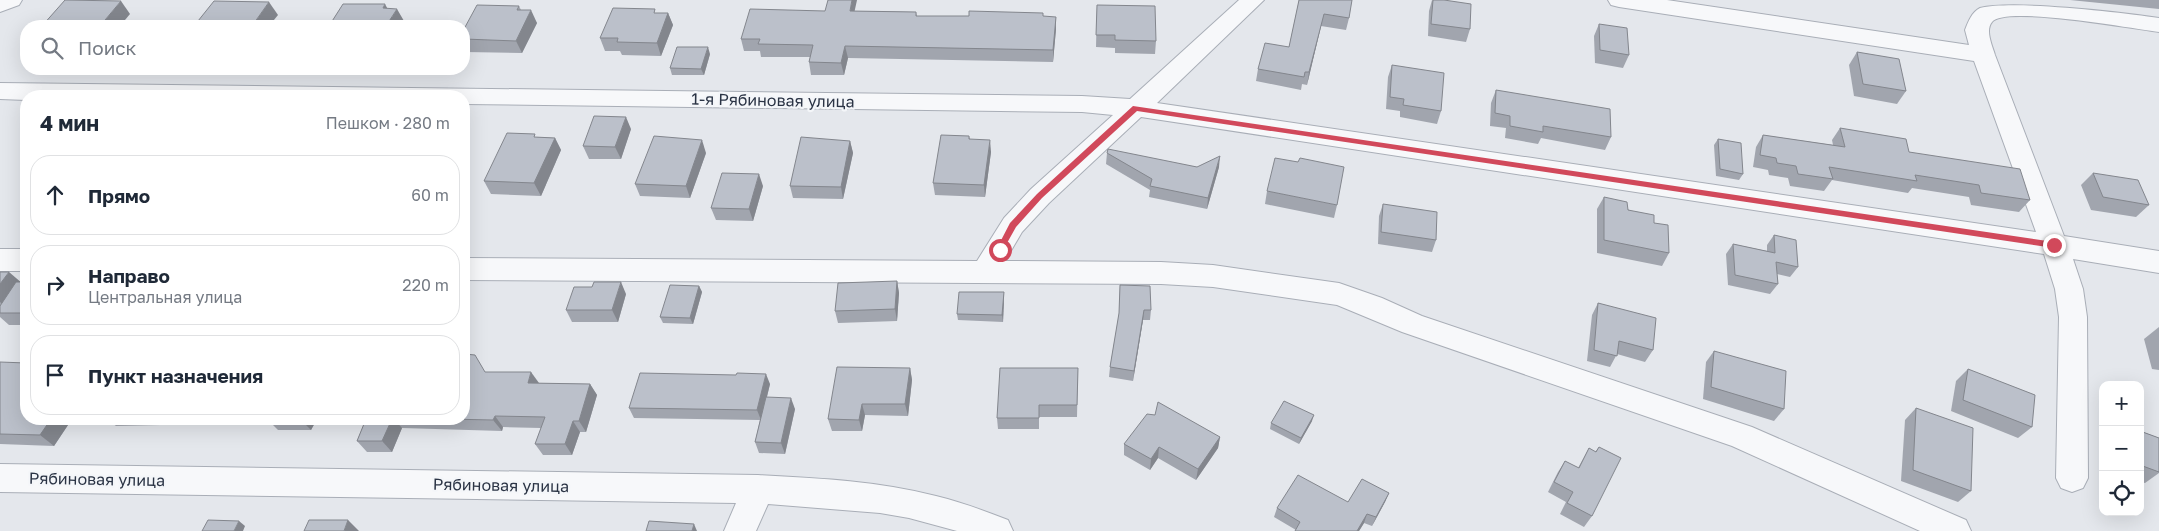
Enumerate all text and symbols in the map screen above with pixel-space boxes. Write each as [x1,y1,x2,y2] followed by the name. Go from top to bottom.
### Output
[20,20,470,75] search box
[38,34,66,62] icon: search
[78,36,137,59] text: Поиск
[691,89,855,111] street label: 1-я Рябиновая улица
[40,110,99,136] text: 4 мин
[326,113,450,133] text: Пешком · 280 m
[41,181,69,209] icon: ahead
[88,184,150,207] text: Прямо
[411,185,449,205] text: 60 m
[2043,234,2066,257] route end
[989,239,1012,262] route start
[88,264,170,287] text: Направо
[41,271,69,299] icon: right
[402,275,449,295] text: 220 m
[88,287,242,307] text: Центральная улица
[41,361,69,389] icon: arrive
[88,364,263,387] text: Пункт назначения
[2099,381,2144,516] map controls
[2099,381,2144,426] button: +
[2099,426,2144,471] button: −
[29,468,165,490] street label: Рябиновая улица
[2099,471,2144,516] button: locate
[433,474,569,496] street label: Рябиновая улица

